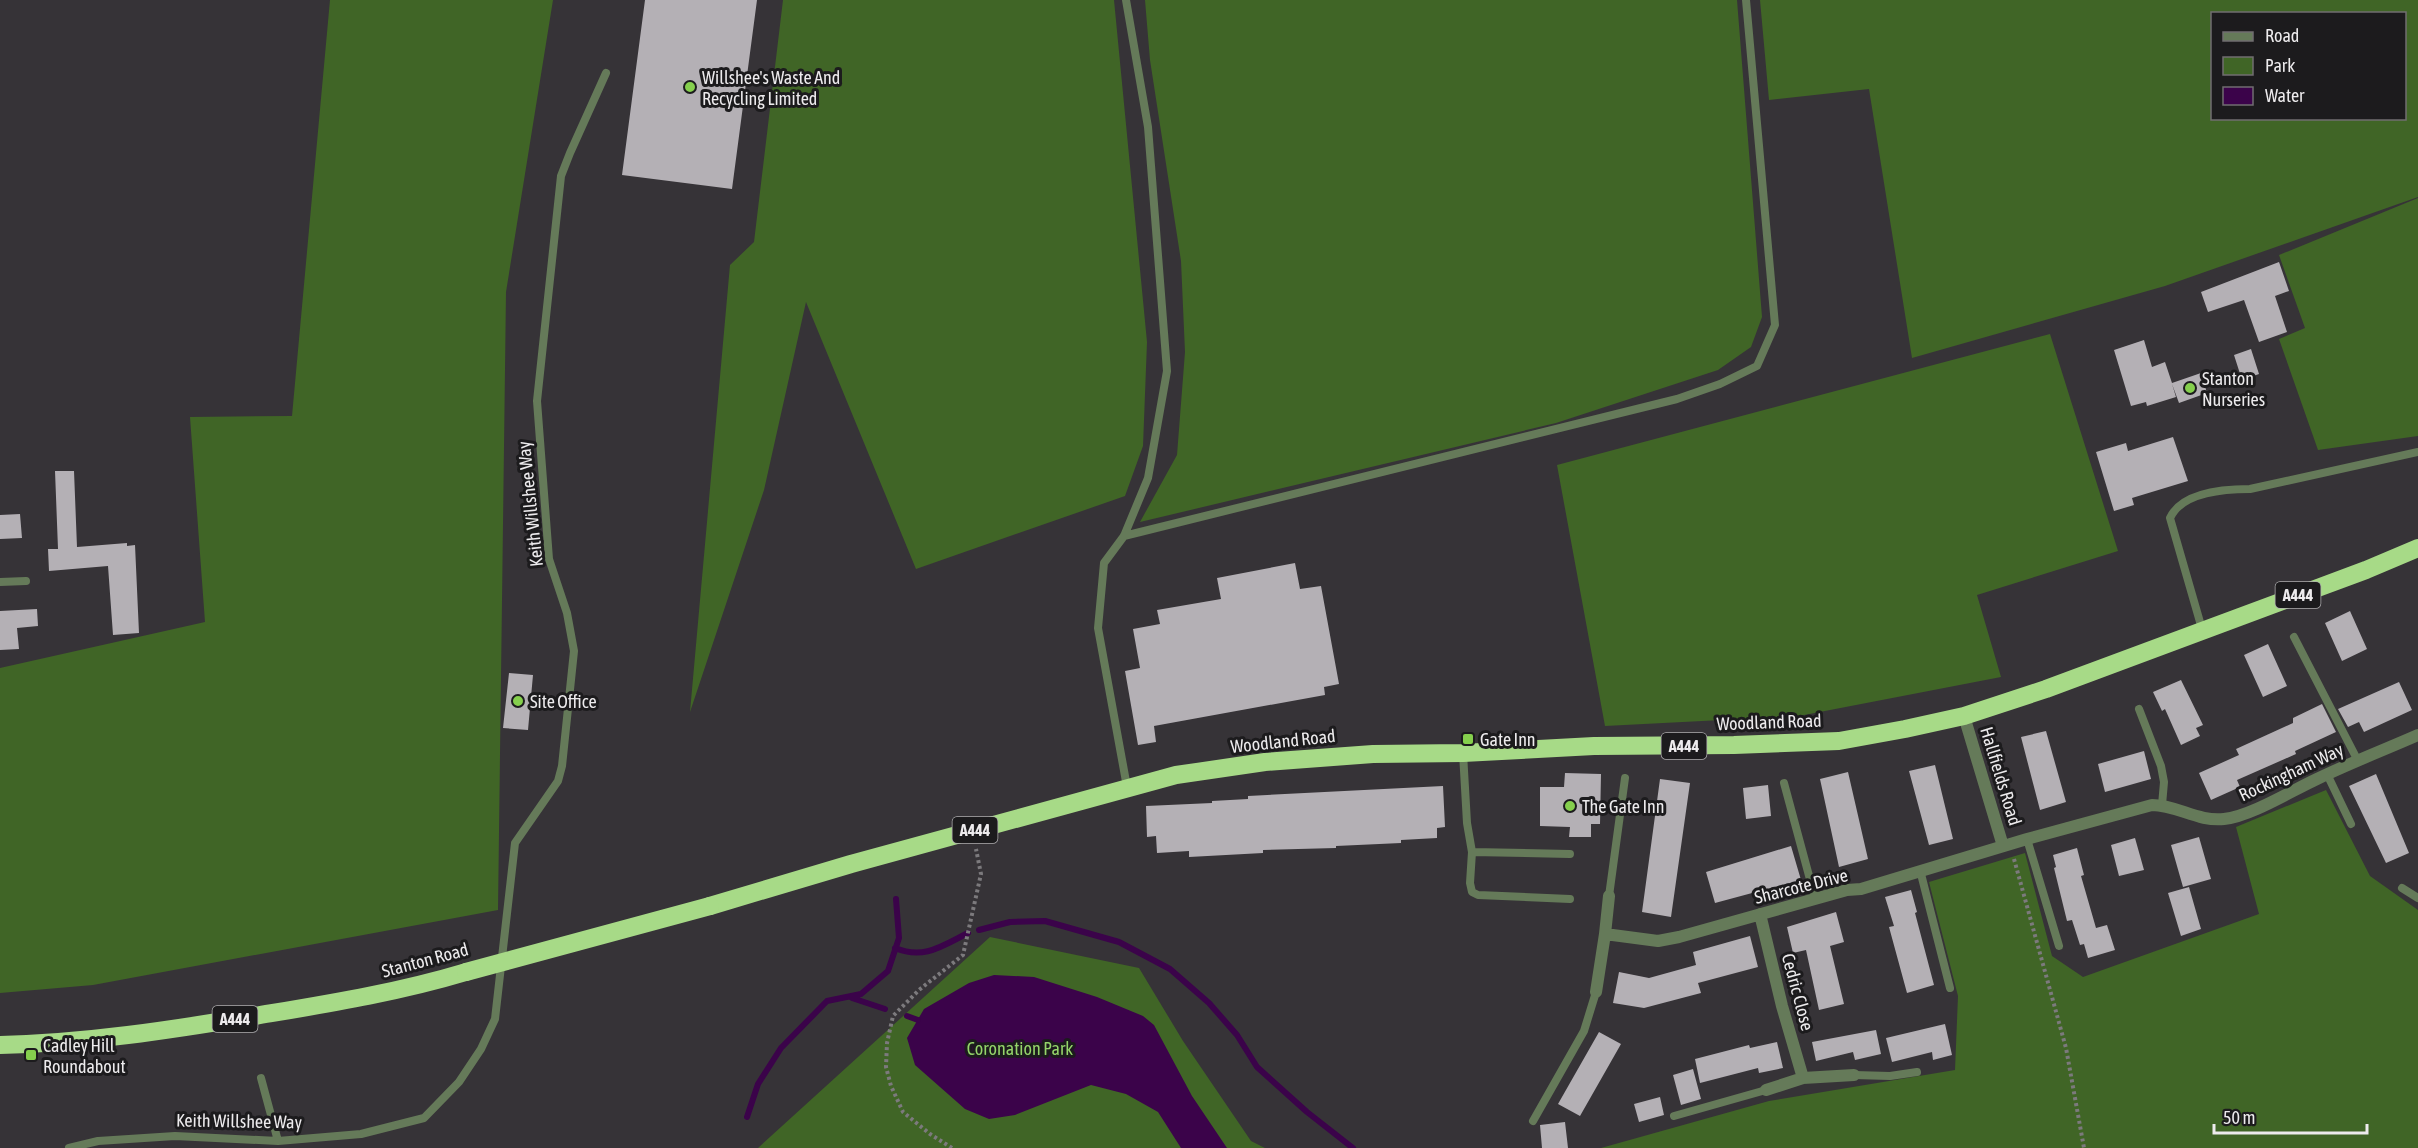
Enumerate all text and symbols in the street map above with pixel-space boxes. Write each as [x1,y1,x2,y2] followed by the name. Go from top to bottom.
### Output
[2211,12,2406,120] legend
[2265,25,2299,46] text: Road
[2265,55,2295,76] text: Park
[702,67,840,109] place label: Willshee's Waste And Recycling Limited
[683,80,697,94] marker: Willshee's Waste And Recycling Limited
[2265,85,2305,106] text: Water
[2202,368,2265,410] place label: Stanton Nurseries
[2183,381,2197,395] marker: Stanton Nurseries
[513,440,547,568] street label: Keith Willshee Way
[2276,582,2320,608] road number: A444
[530,691,597,712] place label: Site Office
[511,694,525,708] marker: Site Office
[1716,710,1822,734] street label: Woodland Road
[1976,724,2026,828] street label: Hallfields Road
[1230,725,1336,757] street label: Woodland Road
[1480,729,1536,750] place label: Gate Inn
[1461,732,1475,746] marker: Gate Inn
[1662,733,1706,759] road number: A444
[2235,739,2347,805] street label: Rockingham Way
[1582,796,1665,817] place label: The Gate Inn
[1563,799,1577,813] marker: The Gate Inn
[952,817,998,843] road number: A444
[1752,864,1850,908] street label: Sharcote Drive
[379,938,471,982] street label: Stanton Road
[1778,951,1818,1033] street label: Cedric Close
[212,1006,258,1032] road number: A444
[43,1035,126,1077] place label: Cadley Hill Roundabout
[967,1038,1073,1059] park label: Coronation Park
[24,1048,38,1062] marker: Cadley Hill Roundabout
[2214,1097,2367,1135] scale bar
[2223,1107,2255,1128] text: 50 m
[176,1109,302,1133] street label: Keith Willshee Way

